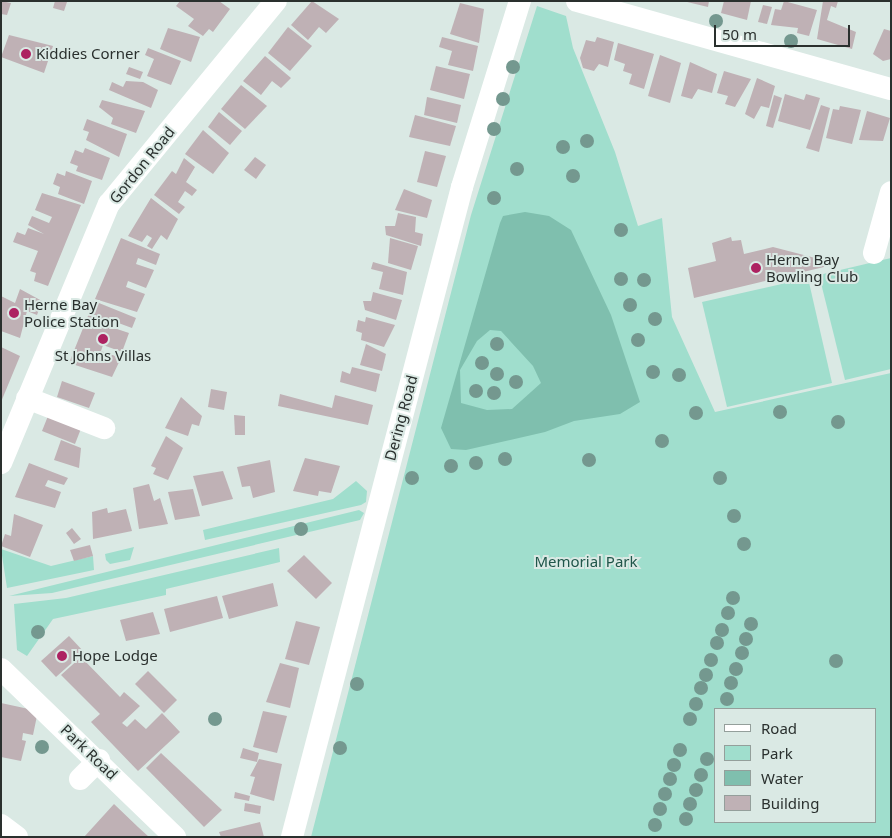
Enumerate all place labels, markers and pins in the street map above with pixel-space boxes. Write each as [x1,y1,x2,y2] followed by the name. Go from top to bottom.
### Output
[36,45,140,63] place label: Kiddies Corner
[20,48,32,60] marker: Kiddies Corner
[766,250,858,285] place label: Herne Bay Bowling Club
[750,262,762,274] marker: Herne Bay Bowling Club
[24,295,119,330] place label: Herne Bay Police Station
[8,307,20,319] marker: Herne Bay Police Station
[97,333,109,345] marker: St Johns Villas
[55,347,151,365] place label: St Johns Villas
[72,647,158,665] place label: Hope Lodge
[56,650,68,662] marker: Hope Lodge

